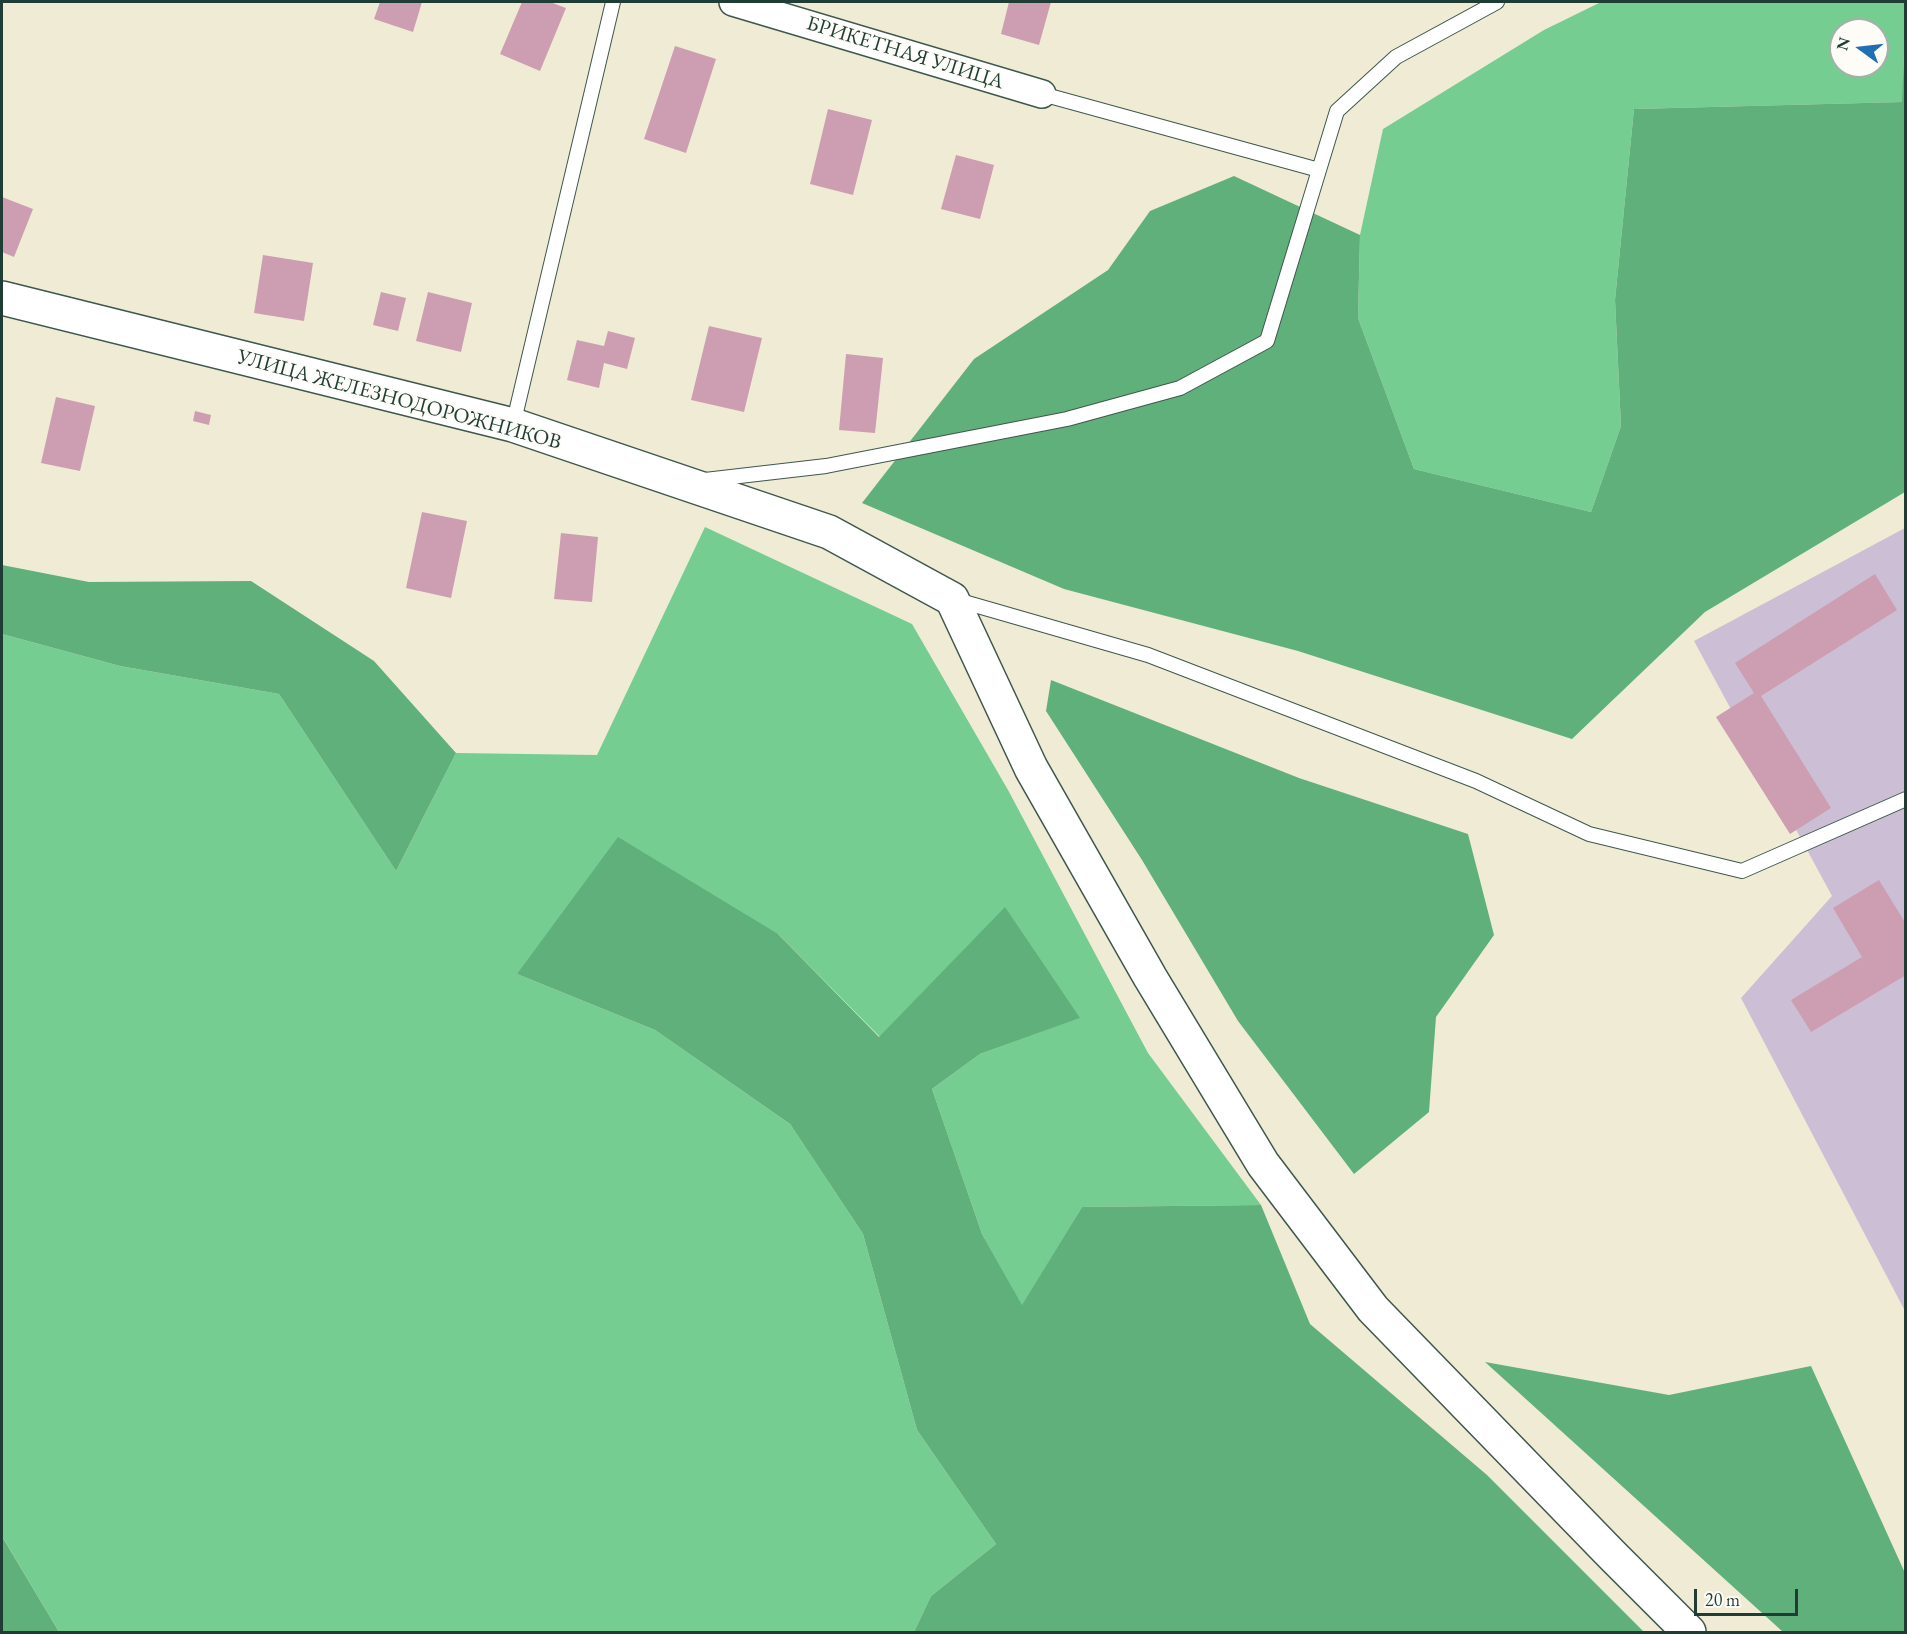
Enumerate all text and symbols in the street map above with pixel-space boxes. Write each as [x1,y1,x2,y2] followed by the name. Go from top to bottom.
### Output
[803,11,1007,95] street label: БРИКЕТНАЯ УЛИЦА
[1829,18,1889,78] north arrow
[1831,35,1855,53] text: N
[234,345,564,455] street label: УЛИЦА ЖЕЛЕЗНОДОРОЖНИКОВ
[1697,1577,1800,1615] scale bar
[1705,1588,1740,1611] text: 20 m

